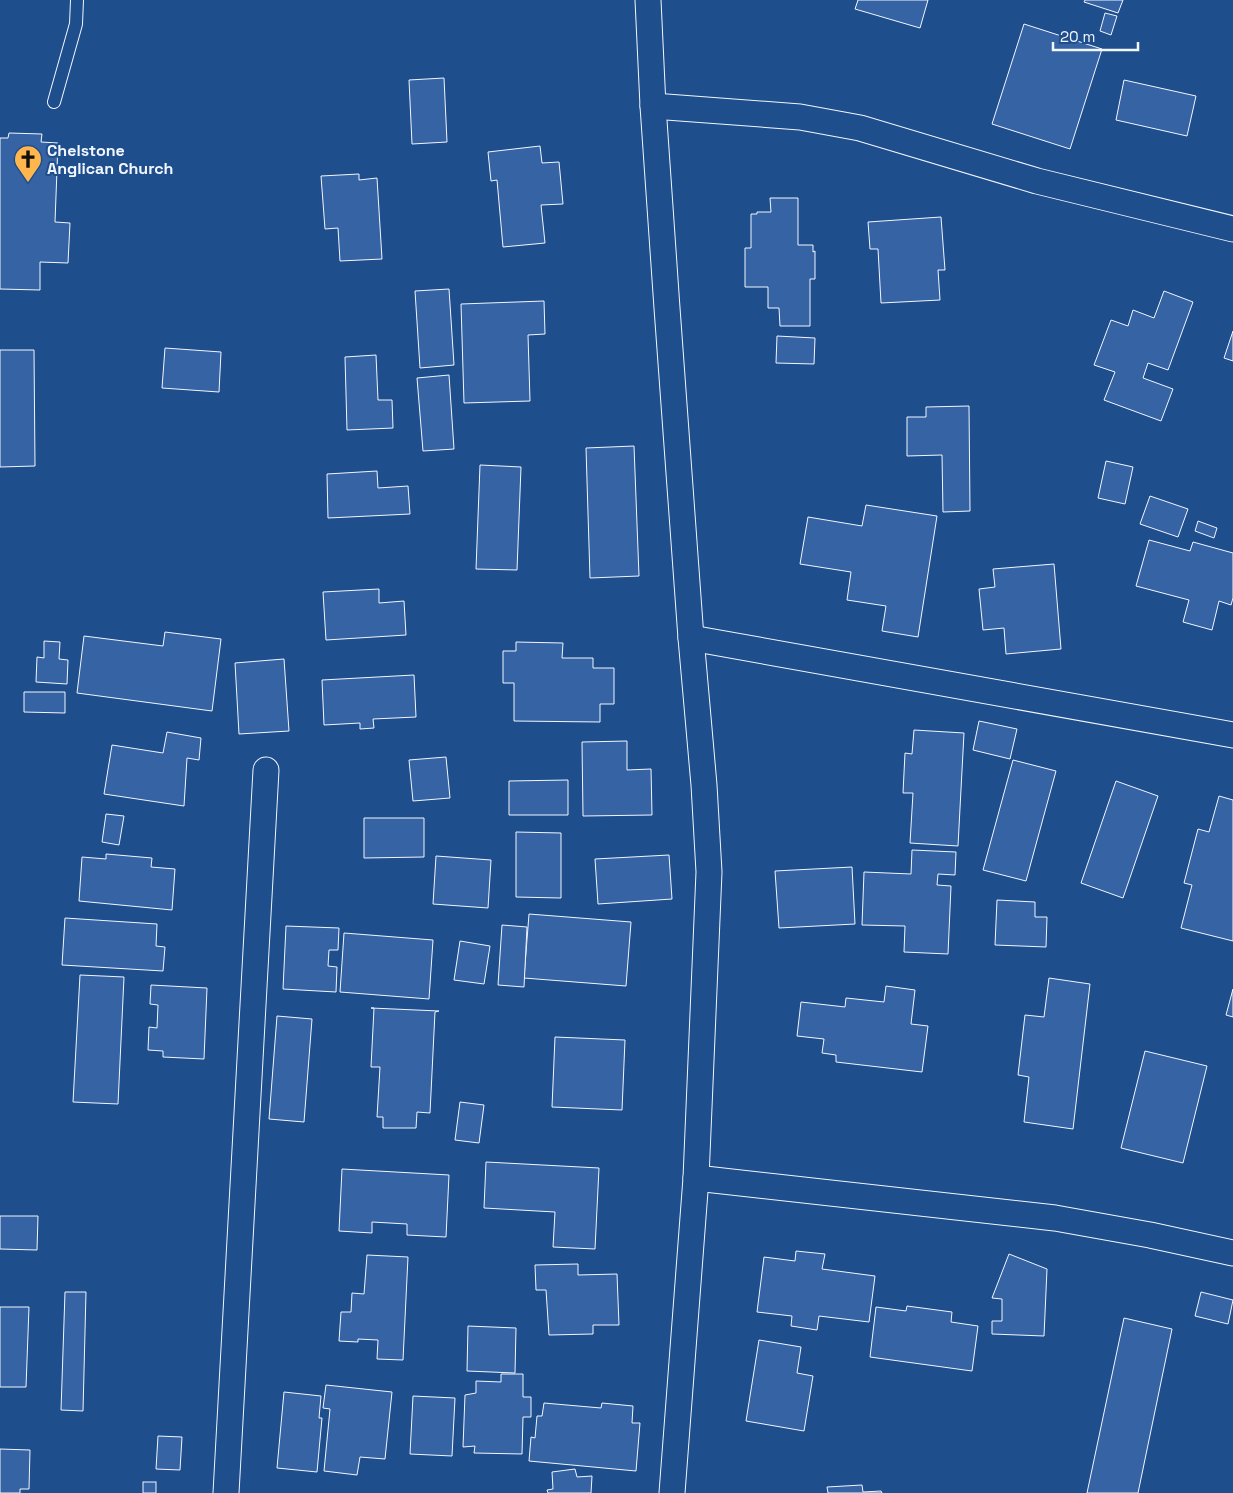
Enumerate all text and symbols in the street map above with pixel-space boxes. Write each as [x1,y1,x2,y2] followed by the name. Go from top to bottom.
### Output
[1053,20,1138,52] scale bar
[1060,27,1095,46] text: 20 m
[47,140,173,179] place label: Chelstone Anglican Church
[13,144,43,183] church icon: Chelstone Anglican Church

